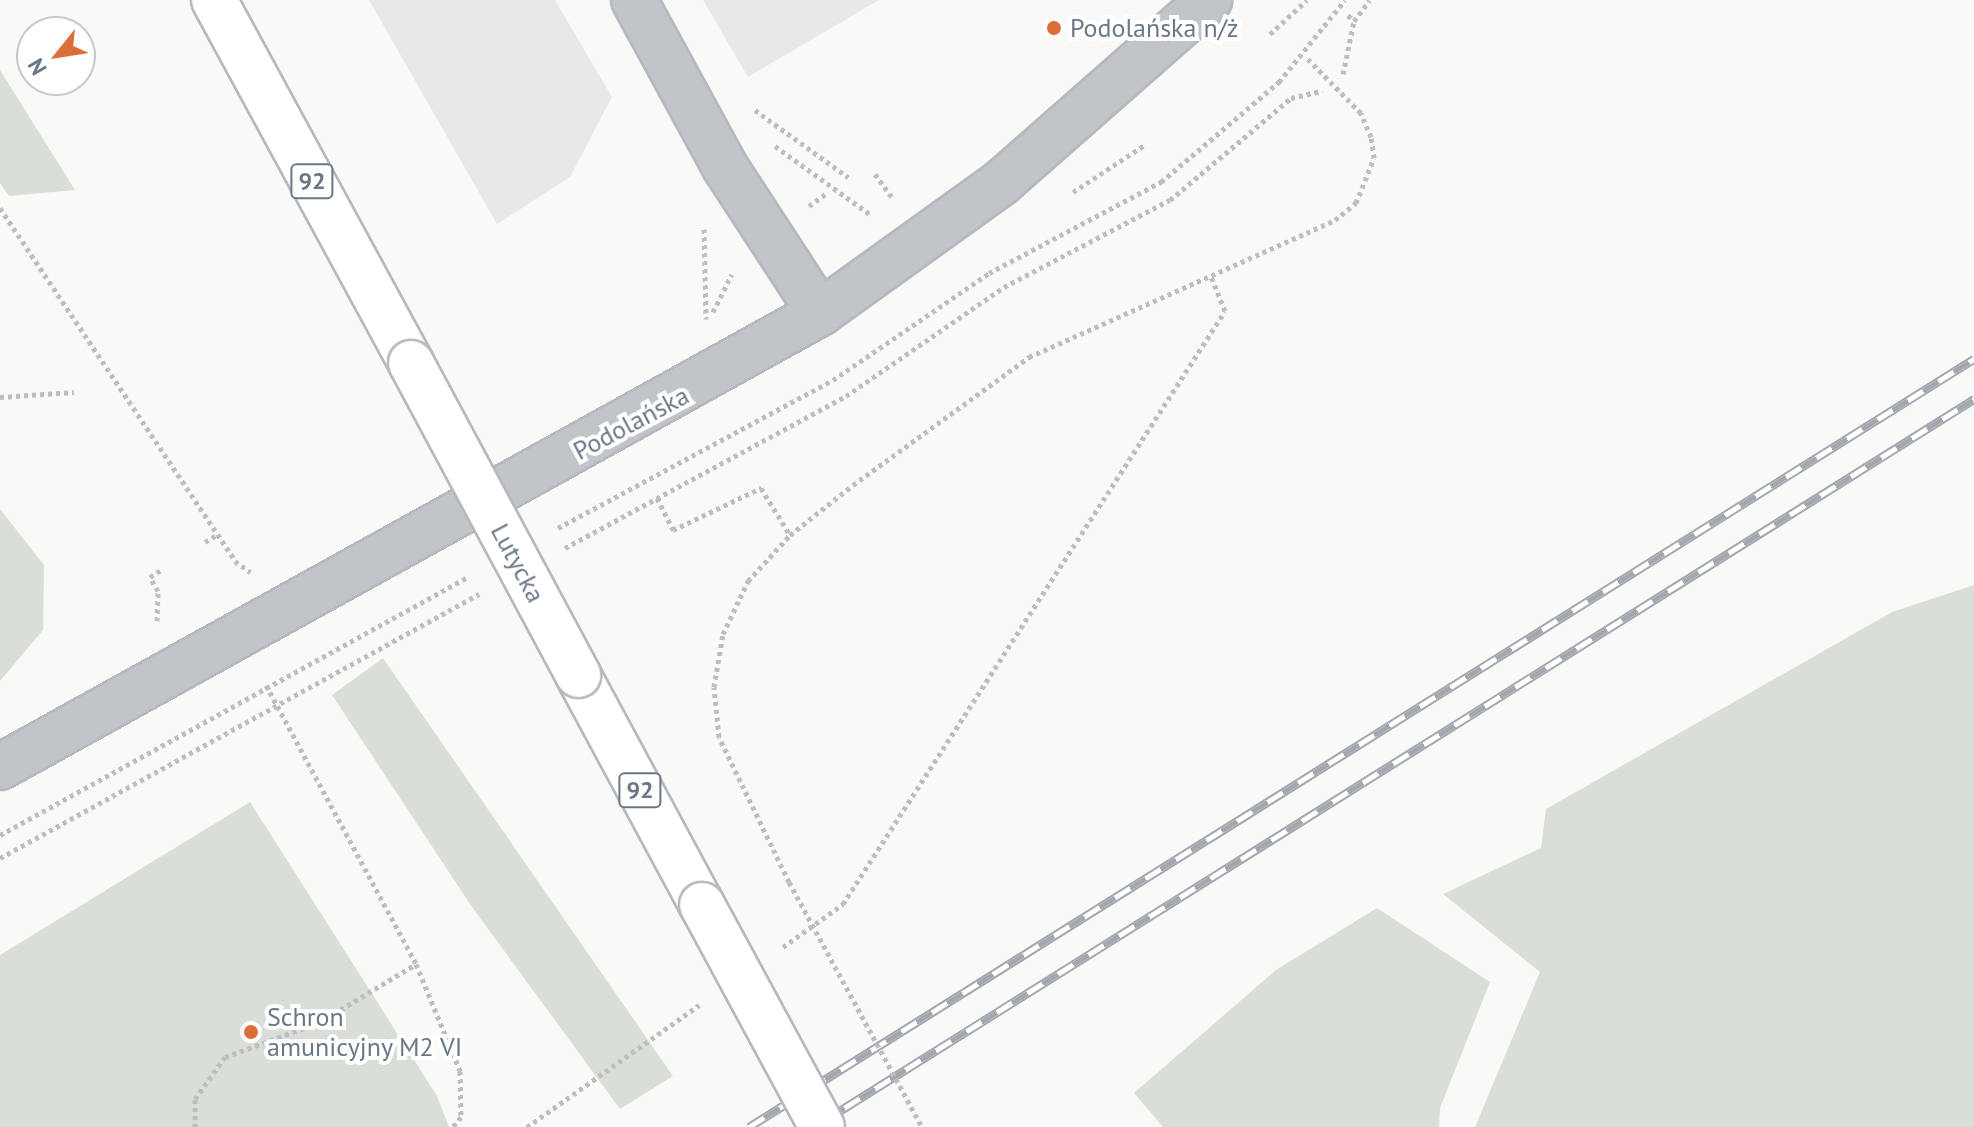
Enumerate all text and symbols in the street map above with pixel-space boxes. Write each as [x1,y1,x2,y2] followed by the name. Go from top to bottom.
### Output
[1070,12,1238,44] place label: Podolańska n/ż
[16,16,96,96] north arrow
[1045,19,1063,37] marker: Podolańska n/ż
[21,54,53,80] text: N
[290,161,334,201] road number: 92
[568,380,694,466] street label: Podolańska
[484,518,552,608] street label: Lutycka
[618,770,662,810] road number: 92
[267,1001,464,1062] place label: Schron amunicyjny M2 VI
[242,1023,260,1041] marker: Schron amunicyjny M2 VI

